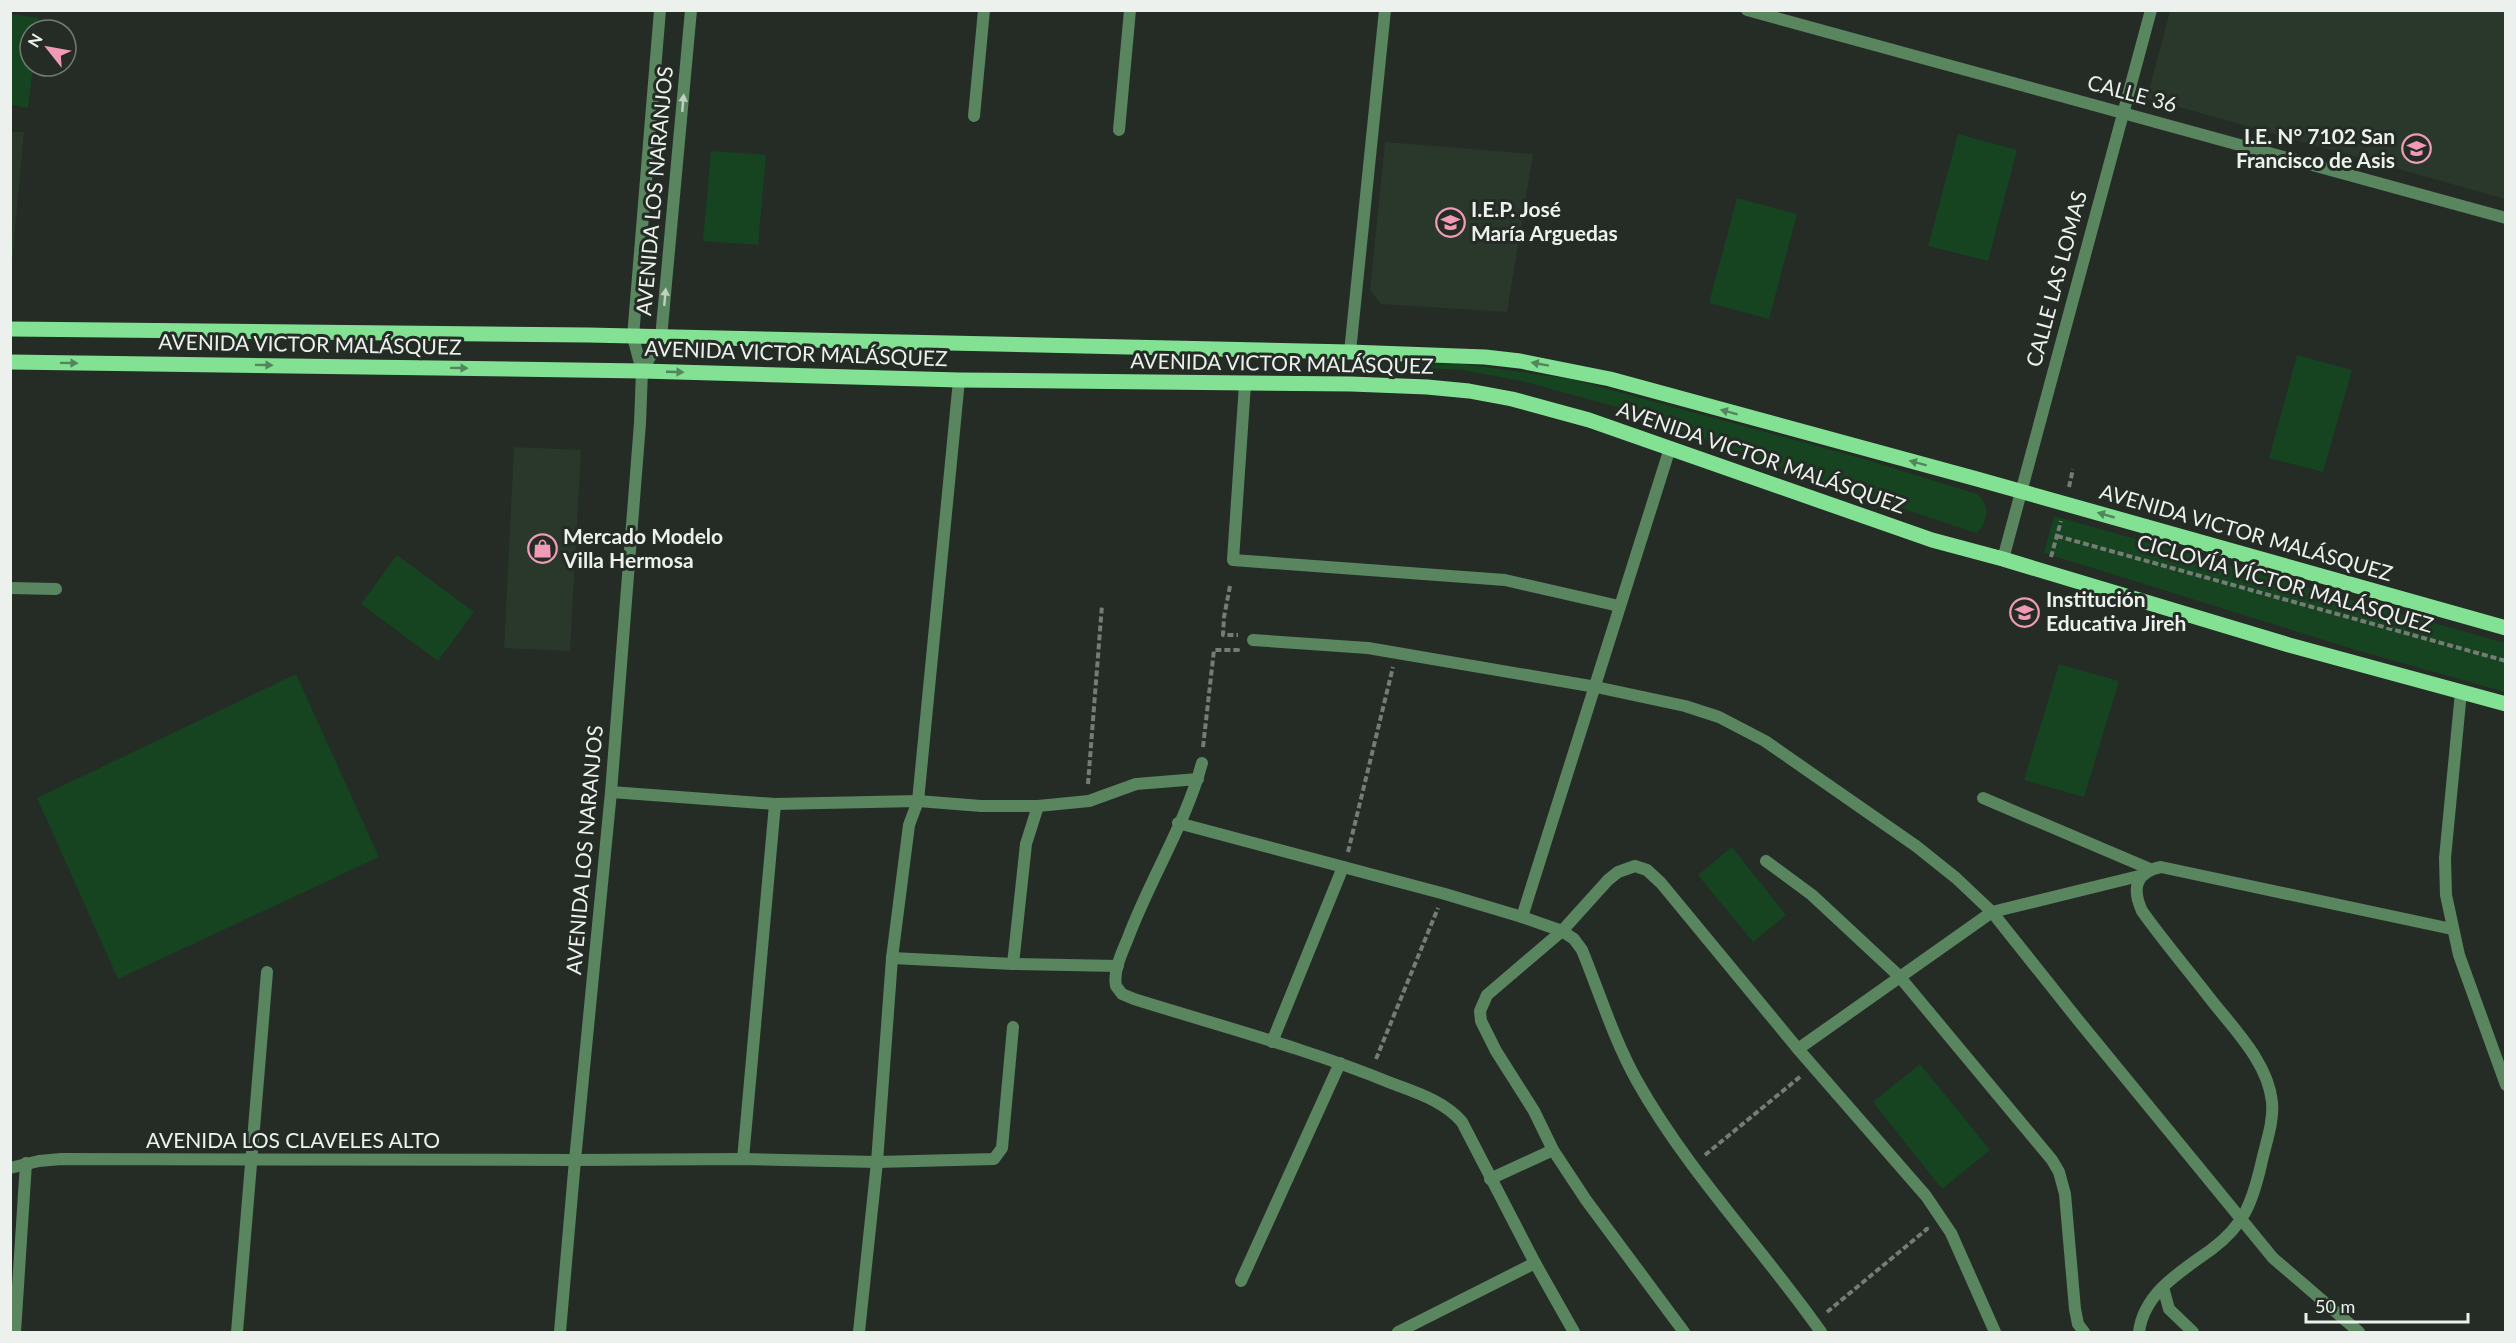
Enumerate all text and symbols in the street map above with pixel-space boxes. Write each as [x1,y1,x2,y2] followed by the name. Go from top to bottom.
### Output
[18,18,78,78] north arrow
[23,30,46,50] text: N
[630,65,677,317] street label: AVENIDA LOS NARANJOS
[2085,69,2180,116] street label: CALLE 36
[678,93,688,112] one-way arrow
[2236,123,2395,172] place label: I.E. N° 7102 San Francisco de Asis
[2400,133,2432,165] school or university icon: I.E. N° 7102 San Francisco de Asis
[2020,188,2091,369] street label: CALLE LAS LOMAS
[1471,196,1618,245] place label: I.E.P. José María Arguedas
[1434,206,1466,238] school or university icon: I.E.P. José María Arguedas
[660,287,670,306] one-way arrow
[158,328,462,359] street label: AVENIDA VICTOR MALÁSQUEZ
[644,335,948,370] street label: AVENIDA VICTOR MALÁSQUEZ
[1130,347,1434,378] street label: AVENIDA VICTOR MALÁSQUEZ
[59,358,78,368] one-way arrow
[254,360,273,370] one-way arrow
[1531,360,1550,369] one-way arrow
[449,363,468,373] one-way arrow
[665,367,684,377] one-way arrow
[1614,395,1909,518] street label: AVENIDA VICTOR MALÁSQUEZ
[1720,407,1738,416] one-way arrow
[1908,458,1926,467] one-way arrow
[2097,478,2396,585] street label: AVENIDA VICTOR MALÁSQUEZ
[2096,510,2114,519] one-way arrow
[562,523,723,572] place label: Mercado Modelo Villa Hermosa
[2134,528,2436,637] street label: CICLOVÍA VÍCTOR MALÁSQUEZ
[526,533,558,565] shop icon: Mercado Modelo Villa Hermosa
[2046,586,2186,635] place label: Institución Educativa Jireh
[2009,596,2041,628] school or university icon: Institución Educativa Jireh
[560,724,607,976] street label: AVENIDA LOS NARANJOS
[146,1127,440,1152] street label: AVENIDA LOS CLAVELES ALTO
[2306,1286,2468,1324] scale bar
[2315,1295,2355,1317] text: 50 m

